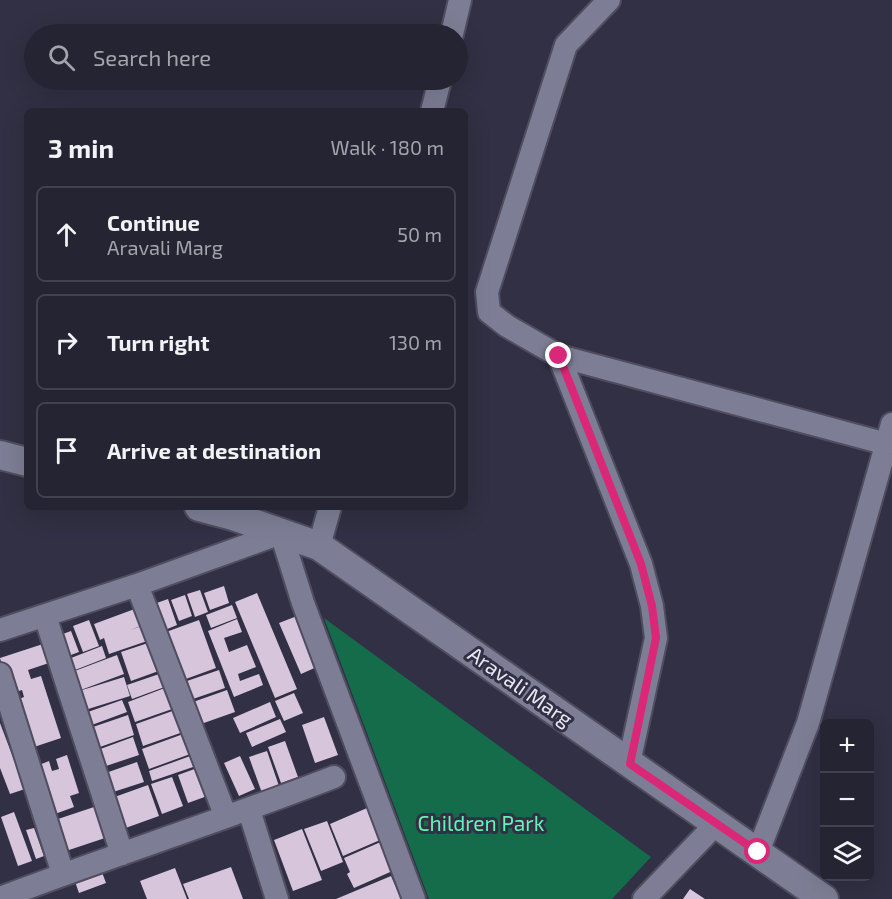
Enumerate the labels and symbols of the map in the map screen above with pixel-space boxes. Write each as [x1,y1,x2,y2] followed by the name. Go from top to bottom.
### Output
[545,342,571,368] route end
[464,641,578,731] street label: Aravali Marg
[418,810,545,835] park label: Children Park
[744,838,770,864] route start

